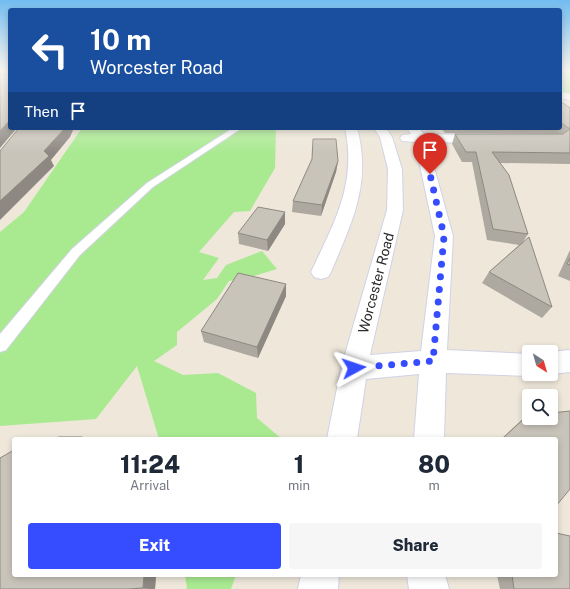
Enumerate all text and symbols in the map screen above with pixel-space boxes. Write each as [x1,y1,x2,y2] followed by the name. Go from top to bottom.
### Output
[90,23,151,56] text: 10 m
[24,24,76,76] icon: left
[90,57,223,78] text: Worcester Road
[67,100,89,122] icon: arrive
[24,103,59,120] text: Then
[413,133,447,174] pin
[419,139,441,161] icon: arrive
[355,231,397,335] street label: Worcester Road
[522,345,558,381] north arrow
[522,345,558,425] map controls
[333,347,375,389] position arrow
[522,389,558,425] button: search
[120,450,180,478] text: 11:24
[294,450,304,478] text: 1
[418,450,450,478] text: 80
[130,478,170,493] text: Arrival
[288,478,310,493] text: min
[428,478,440,493] text: m
[28,523,281,569] button: Exit
[289,523,542,569] button: Share

